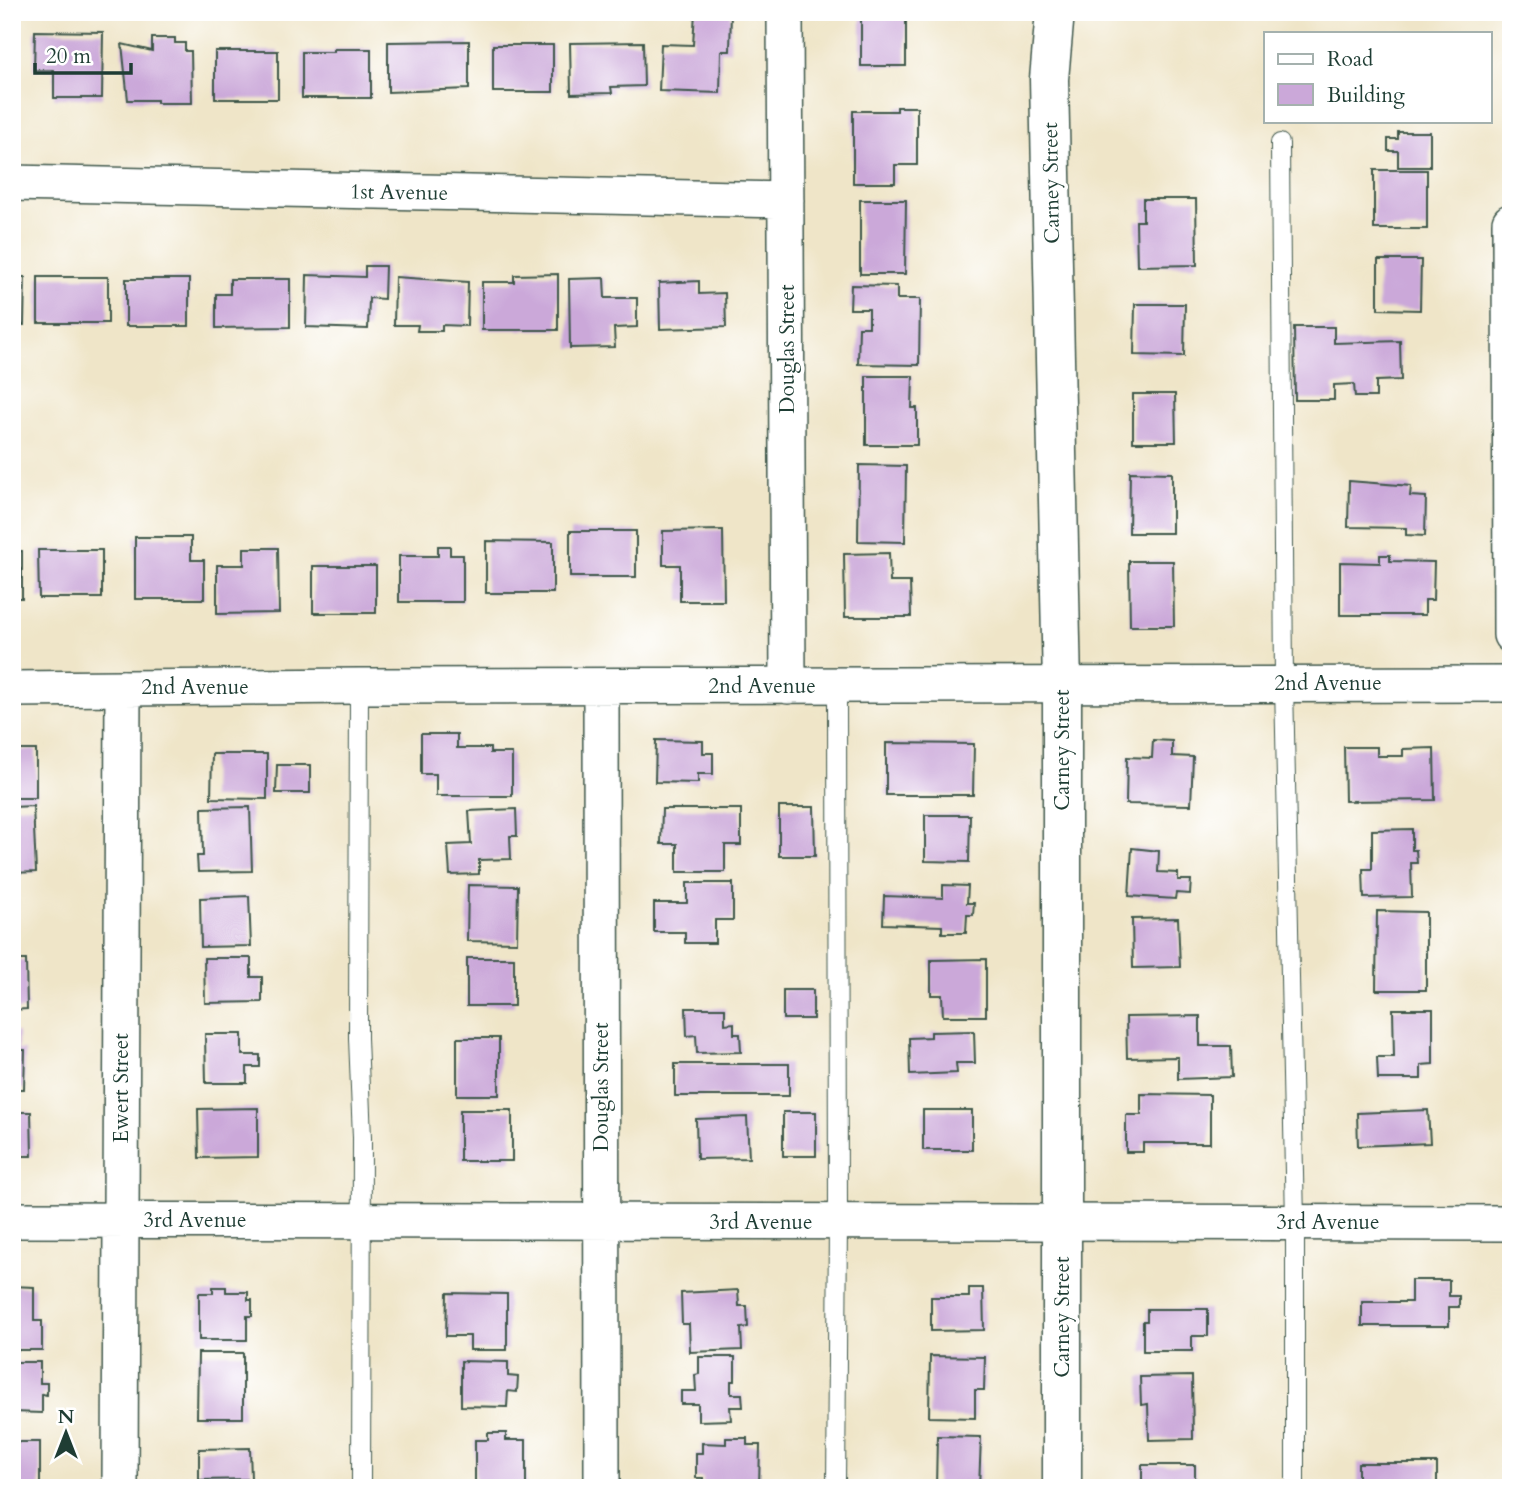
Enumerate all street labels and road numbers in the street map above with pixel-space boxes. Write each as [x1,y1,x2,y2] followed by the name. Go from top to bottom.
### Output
[1036,122,1067,244] street label: Carney Street
[350,177,448,208] street label: 1st Avenue
[773,284,802,414] street label: Douglas Street
[1274,669,1382,698] street label: 2nd Avenue
[708,672,816,701] street label: 2nd Avenue
[141,673,249,702] street label: 2nd Avenue
[1048,689,1077,811] street label: Carney Street
[587,1022,616,1152] street label: Douglas Street
[107,1033,136,1143] street label: Ewert Street
[143,1206,247,1235] street label: 3rd Avenue
[709,1208,813,1237] street label: 3rd Avenue
[1276,1208,1380,1237] street label: 3rd Avenue
[1048,1256,1077,1378] street label: Carney Street

